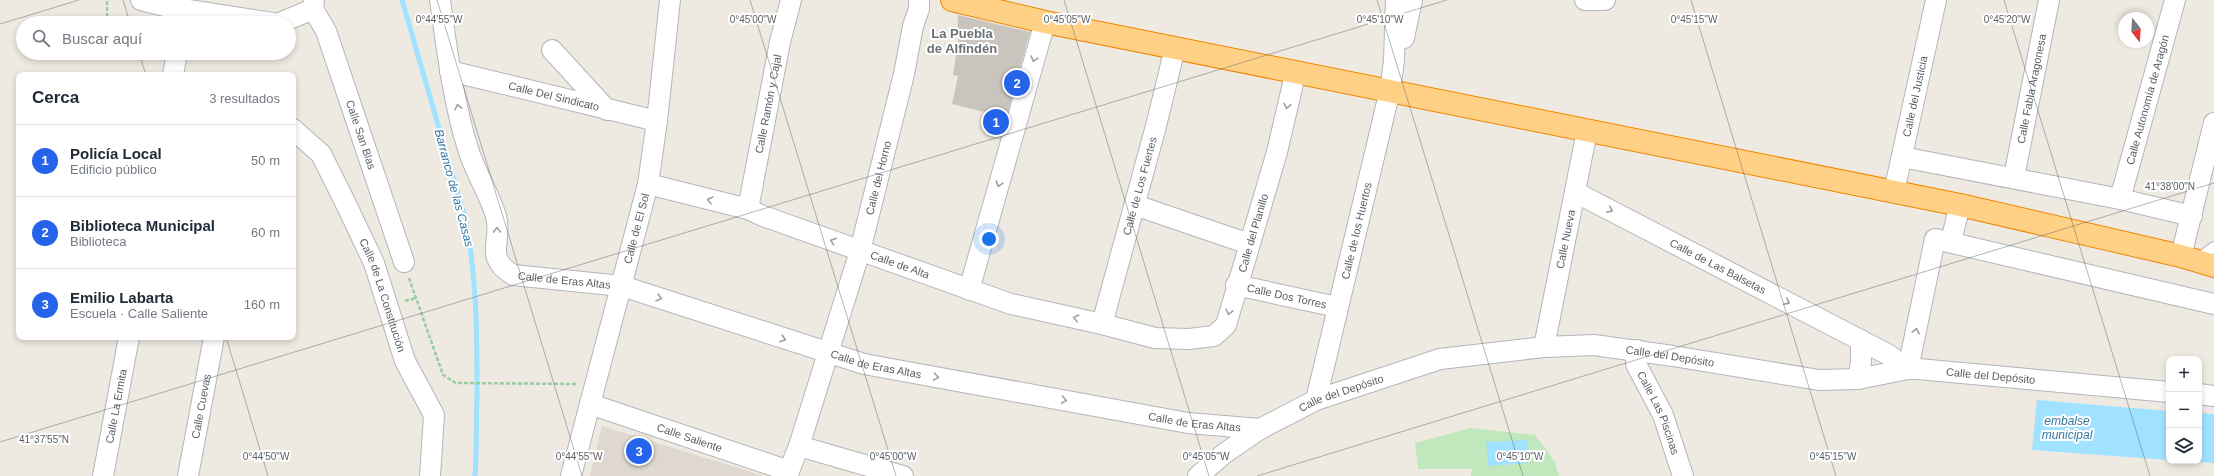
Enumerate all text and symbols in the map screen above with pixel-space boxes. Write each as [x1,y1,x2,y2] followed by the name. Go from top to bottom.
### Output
[2118,12,2154,48] north arrow
[416,14,463,25] text: 0°44'55"W
[730,14,777,25] text: 0°45'00"W
[1044,14,1091,25] text: 0°45'05"W
[1357,14,1404,25] text: 0°45'10"W
[1671,14,1718,25] text: 0°45'15"W
[1984,14,2031,25] text: 0°45'20"W
[16,16,296,60] search box
[927,26,997,56] district label: La Puebla de Alfindén
[30,27,52,49] icon: search
[62,30,142,47] text: Buscar aquí
[2015,32,2048,145] street label: Calle Fabla Aragonesa
[2124,33,2171,166] street label: Calle Autonomía de Aragón
[753,53,783,154] street label: Calle Ramón y Cajal
[1900,54,1930,138] street label: Calle del Justicia
[1030,55,1039,62] one-way arrow
[1004,68,1030,98] pin: 2
[507,79,601,113] street label: Calle Del Sindicato
[32,88,79,107] text: Cerca
[209,91,280,106] text: 3 resultados
[344,99,378,171] street label: Calle San Blas
[1284,103,1292,109] one-way arrow
[455,104,463,110] one-way arrow
[983,107,1009,137] pin: 1
[432,128,476,248] water label: Barranco de las Casas
[1120,135,1159,237] street label: Calle de Los Fuertes
[863,140,893,216] street label: Calle del Horno
[70,145,162,162] text: Policía Local
[41,153,49,168] text: 1
[251,153,280,168] text: 50 m
[70,162,157,177] text: Edificio público
[995,181,1004,188] one-way arrow
[1339,181,1374,280] street label: Calle de los Huertos
[2145,181,2195,192] text: 41°38'00"N
[621,192,651,265] street label: Calle de El Sol
[1236,192,1270,274] street label: Calle del Planillo
[707,196,713,204] one-way arrow
[1606,205,1613,213] one-way arrow
[1554,208,1577,270] street label: Calle Nueva
[70,217,215,234] text: Biblioteca Municipal
[41,225,49,240] text: 2
[251,225,280,240] text: 60 m
[493,227,501,233] one-way arrow
[979,229,999,249] your location
[70,234,126,249] text: Biblioteca
[1668,236,1768,296] street label: Calle de Las Balsetas
[357,237,408,353] street label: Calle de La Constitución
[830,237,837,245] one-way arrow
[869,249,932,281] street label: Calle de Alta
[517,270,612,291] street label: Calle de Eras Altas
[1246,282,1328,311] street label: Calle Dos Torres
[70,289,173,306] text: Emilio Labarta
[655,294,662,302] one-way arrow
[41,297,49,312] text: 3
[244,297,280,312] text: 160 m
[1783,297,1791,305] one-way arrow
[70,306,208,321] text: Escuela · Calle Saliente
[1226,309,1234,315] one-way arrow
[1073,315,1080,323] one-way arrow
[1911,327,1919,334] one-way arrow
[779,334,786,342] one-way arrow
[1625,343,1715,369] street label: Calle del Depósito
[829,348,923,380] street label: Calle de Eras Altas
[2166,356,2202,464] map controls
[2166,356,2202,392] button: +
[1946,366,2036,386] street label: Calle del Depósito
[103,367,129,444] street label: Calle La Ermita
[1635,369,1682,457] street label: Calle Las Piscinas
[189,372,213,440] street label: Calle Cuevas
[932,372,939,381] one-way arrow
[1297,372,1385,414] street label: Calle del Depósito
[2166,392,2202,428] button: −
[1060,395,1067,404] one-way arrow
[1147,410,1242,433] street label: Calle de Eras Altas
[2042,414,2093,442] water label: embalse municipal
[655,421,724,454] street label: Calle Saliente
[2166,428,2202,464] button: layers
[19,434,69,445] text: 41°37'55"N
[626,436,652,466] pin: 3
[243,451,290,462] text: 0°44'50"W
[556,451,603,462] text: 0°44'55"W
[870,451,917,462] text: 0°45'00"W
[1183,451,1230,462] text: 0°45'05"W
[1497,451,1544,462] text: 0°45'10"W
[1810,451,1857,462] text: 0°45'15"W

